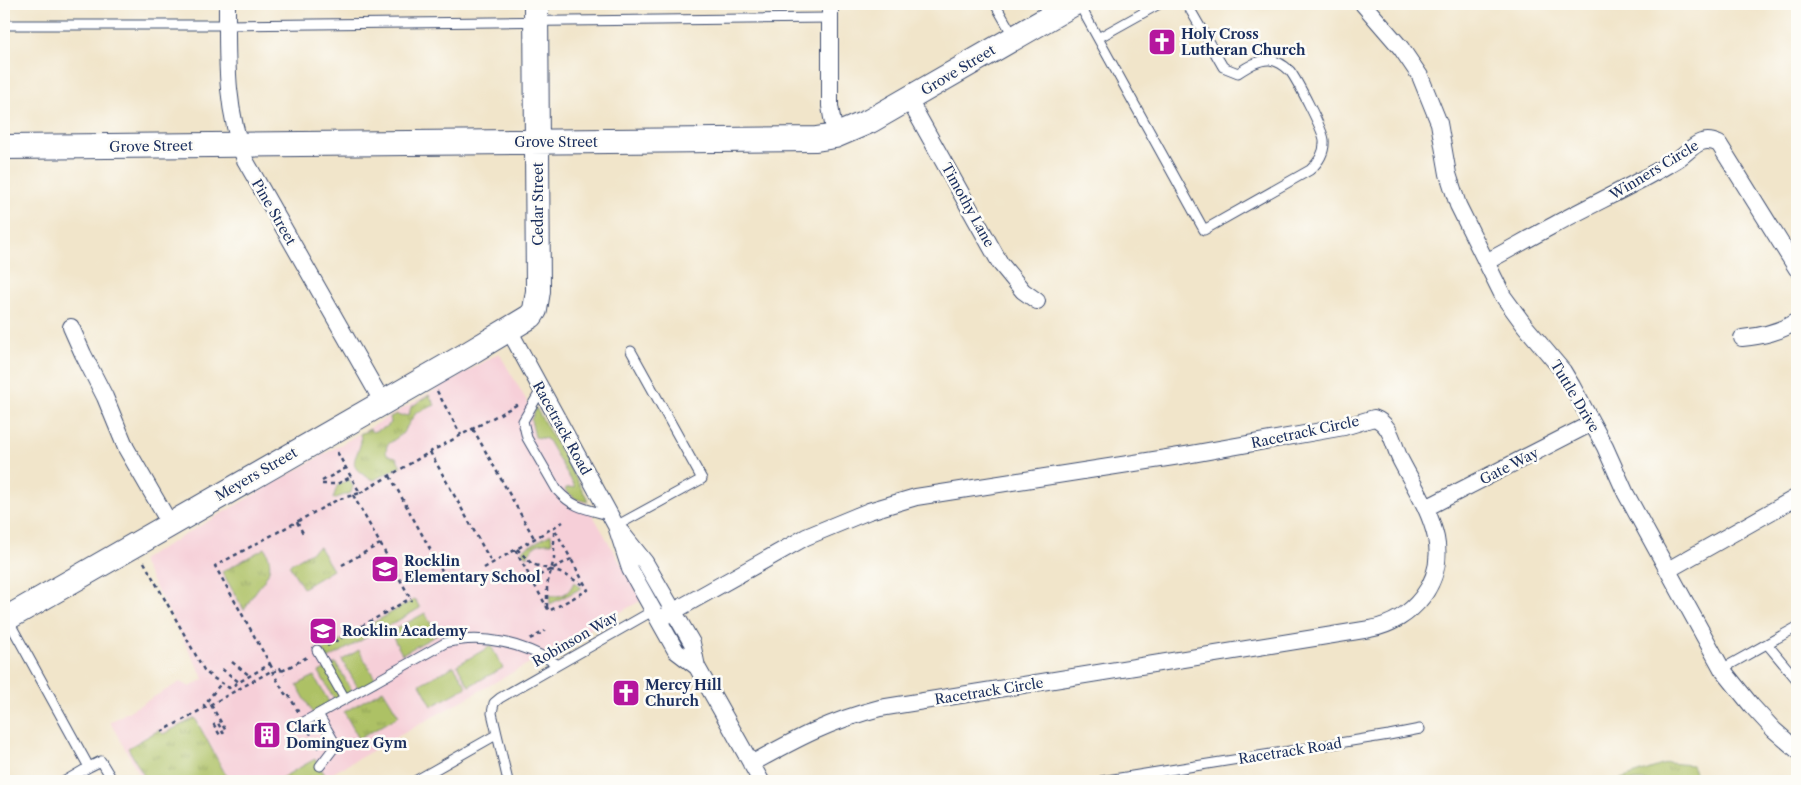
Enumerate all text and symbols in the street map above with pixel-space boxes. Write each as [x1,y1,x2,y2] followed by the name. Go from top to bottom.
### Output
[1181,25,1306,59] place label: Holy Cross Lutheran Church
[1147,27,1177,57] church icon: Holy Cross Lutheran Church
[918,41,999,99] street label: Grove Street
[514,133,598,151] street label: Grove Street
[109,136,193,156] street label: Grove Street
[1605,136,1702,204] street label: Winners Circle
[937,160,999,251] street label: Timothy Lane
[529,162,547,246] street label: Cedar Street
[248,176,300,248] street label: Pine Street
[1547,357,1604,435] street label: Tuttle Drive
[529,378,595,478] street label: Racetrack Road
[1249,412,1361,452] street label: Racetrack Circle
[212,443,300,505] street label: Meyers Street
[1477,443,1542,488] street label: Gate Way
[404,552,541,586] place label: Rocklin Elementary School
[370,554,400,584] school or university icon: Rocklin Elementary School
[529,607,621,671] street label: Robinson Way
[308,616,338,646] school or university icon: Rocklin Academy
[342,622,468,640] place label: Rocklin Academy
[933,673,1045,708] street label: Racetrack Circle
[645,676,722,710] place label: Mercy Hill Church
[611,678,641,708] church icon: Mercy Hill Church
[286,718,407,752] place label: Clark Dominguez Gym
[252,720,282,750] building icon: Clark Dominguez Gym
[1237,734,1343,768] street label: Racetrack Road

